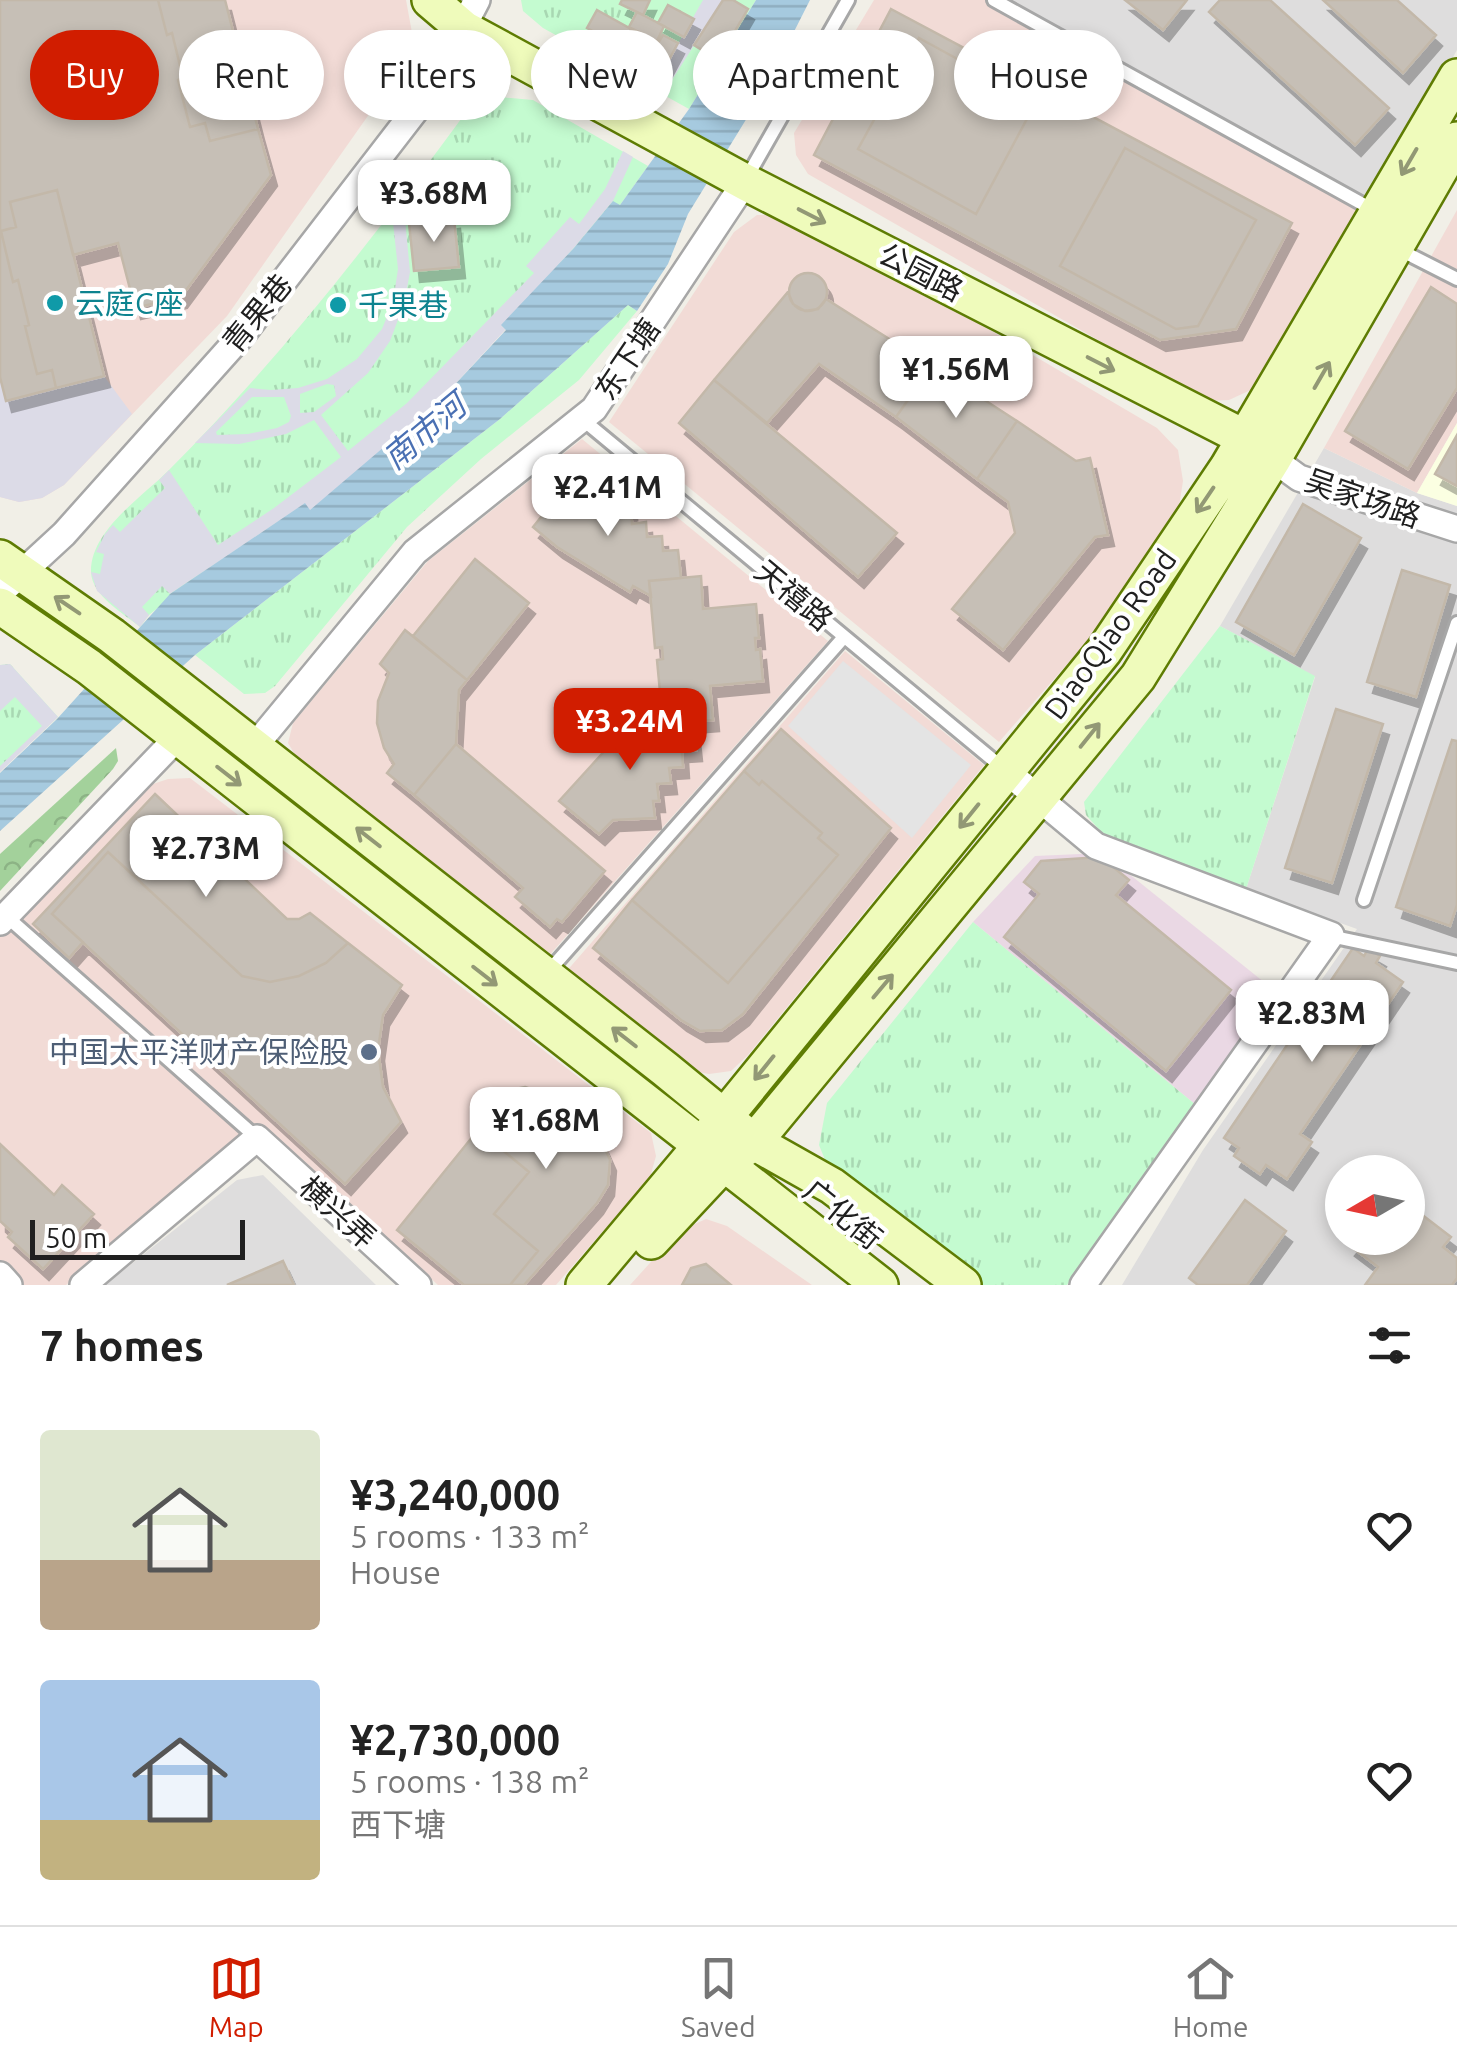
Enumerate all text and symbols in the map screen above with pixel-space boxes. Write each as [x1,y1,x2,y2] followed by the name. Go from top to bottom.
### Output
[30,30,159,120] chip: Buy
[179,30,324,120] chip: Rent
[344,30,511,120] chip: Filters
[531,30,673,120] chip: New
[693,30,934,120] chip: Apartment
[954,30,1124,120] chip: House
[1398,147,1418,176] one-way arrow
[353,160,515,245] pin: ¥3.68M
[380,174,488,210] text: ¥3.68M
[797,207,827,226] one-way arrow
[873,236,969,308] street label: 公园路
[215,267,299,359] street label: 青果巷
[75,286,183,320] place label: 云庭C座
[358,288,448,322] place label: 千果巷
[44,292,66,314] marker: 云庭C座
[327,294,349,316] marker: 千果巷
[588,312,666,406] street label: 东下塘
[875,336,1037,421] pin: ¥1.56M
[902,350,1010,386] text: ¥1.56M
[1086,355,1116,374] one-way arrow
[1312,361,1332,390] one-way arrow
[376,383,477,476] water label: 南市河
[527,454,689,539] pin: ¥2.41M
[1301,462,1425,534] street label: 吴家场路
[554,468,662,504] text: ¥2.41M
[1195,486,1216,514] one-way arrow
[1037,543,1183,725] street label: DiaoQiao Road
[749,553,839,637] street label: 天禧路
[54,595,81,616] one-way arrow
[549,688,711,773] pin: ¥3.24M
[576,702,684,738] text: ¥3.24M
[1079,723,1101,749] one-way arrow
[215,765,242,786] one-way arrow
[958,802,980,828] one-way arrow
[125,815,287,900] pin: ¥2.73M
[356,826,382,848] one-way arrow
[152,829,260,865] text: ¥2.73M
[471,965,498,986] one-way arrow
[872,974,894,1000] one-way arrow
[1231,980,1393,1065] pin: ¥2.83M
[1258,994,1366,1030] text: ¥2.83M
[612,1026,638,1048] one-way arrow
[49,1035,349,1069] place label: 中国太平洋财产保险股
[358,1041,380,1063] marker: 中国太平洋财产保险股
[753,1055,775,1081] one-way arrow
[465,1087,627,1172] pin: ¥1.68M
[492,1101,600,1137] text: ¥1.68M
[1325,1155,1425,1255] north arrow
[1325,1155,1425,1255] map controls
[293,1169,383,1255] street label: 横兴弄
[797,1172,889,1256] street label: 广化街
[30,1215,245,1260] scale bar
[45,1222,107,1253] text: 50 m
[1362,1318,1417,1373] icon: filters
[40,1322,204,1369] text: 7 homes
[120,1470,240,1590] icon: home
[350,1471,560,1518] text: ¥3,240,000
[1362,1503,1417,1558] icon: heart
[350,1518,590,1554] text: 5 rooms · 133 m²
[350,1554,441,1590] text: House
[350,1716,560,1763] text: ¥2,730,000
[120,1720,240,1840] icon: home
[1362,1753,1417,1808] icon: heart
[350,1763,590,1799] text: 5 rooms · 138 m²
[350,1806,446,1842] text: 西下塘
[209,1951,264,2042] tab: Map
[681,1951,756,2042] tab: Saved
[1173,1951,1248,2042] tab: Home

